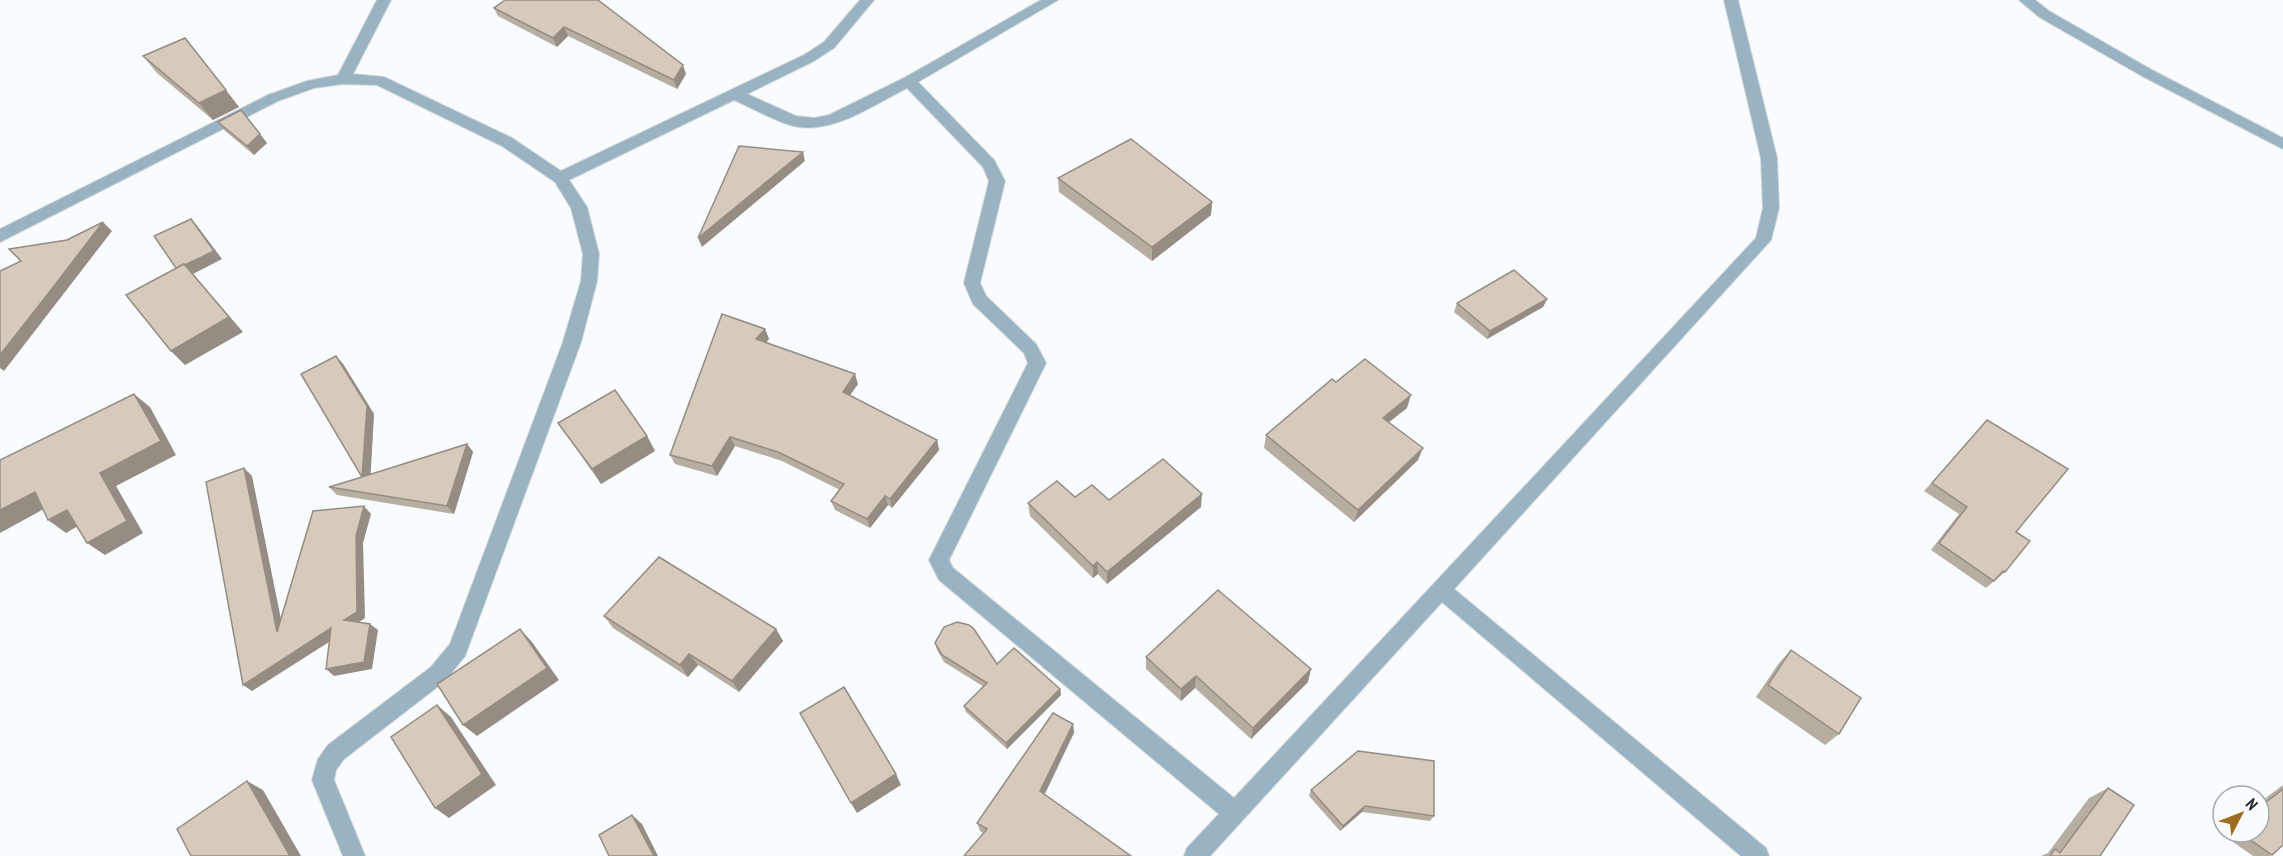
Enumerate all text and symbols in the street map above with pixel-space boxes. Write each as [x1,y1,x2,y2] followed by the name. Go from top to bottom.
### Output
[2211,784,2271,844] north arrow
[2242,794,2262,814] text: N

